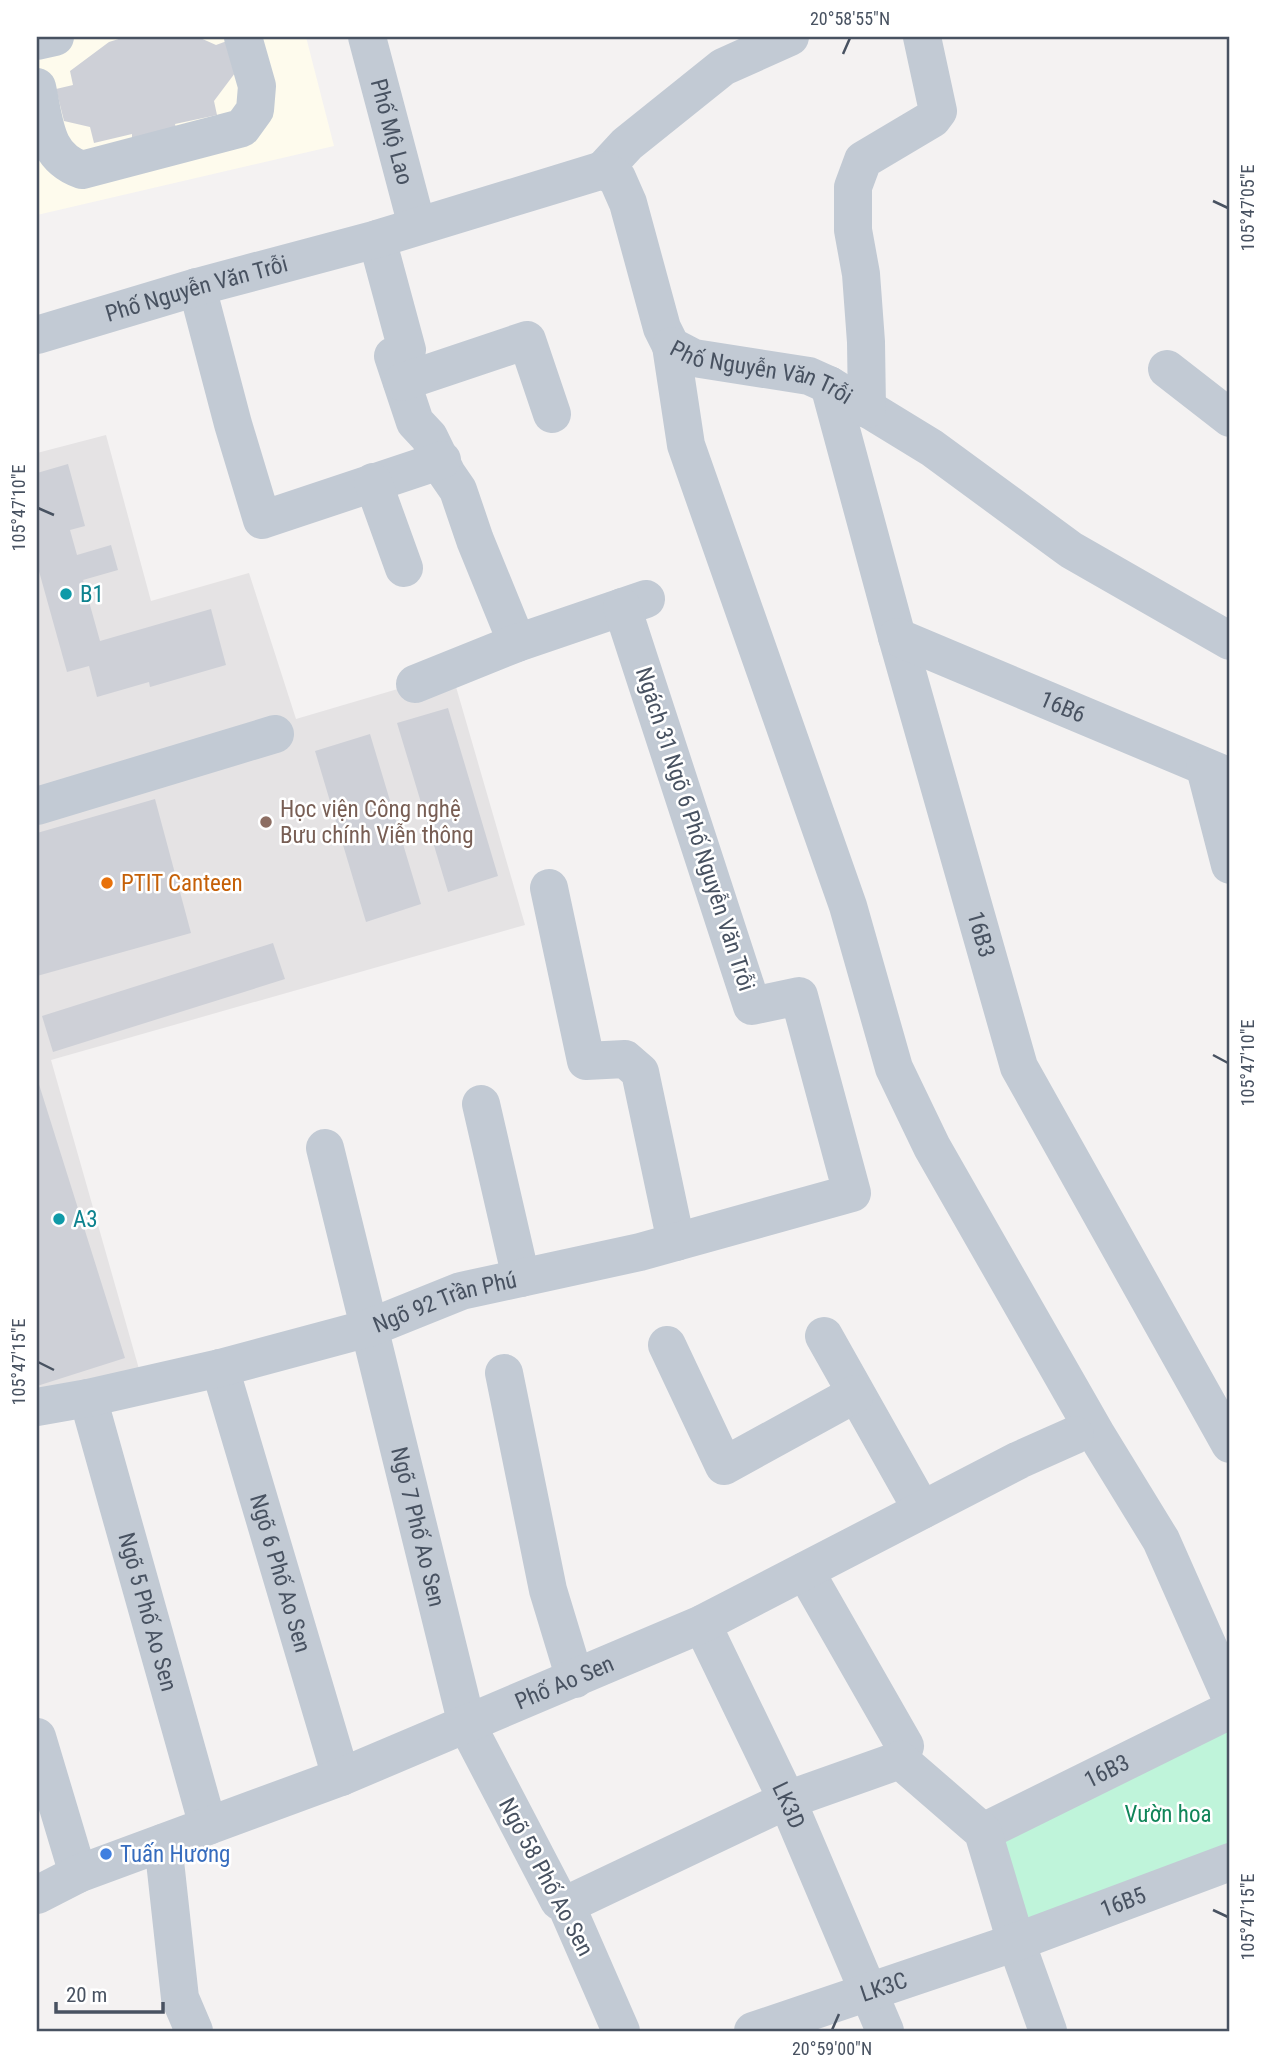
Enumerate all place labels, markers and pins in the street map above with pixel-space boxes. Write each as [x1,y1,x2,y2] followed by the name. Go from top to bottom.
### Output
[80,581,104,608] place label: B1
[58,586,74,602] marker: B1
[280,796,474,849] place label: Học viện Công nghệ Bưu chính Viễn thông
[258,814,274,830] marker: Học viện Công nghệ Bưu chính Viễn thông
[121,870,243,897] place label: PTIT Canteen
[99,875,115,891] marker: PTIT Canteen
[73,1206,98,1233] place label: A3
[51,1211,67,1227] marker: A3
[120,1841,230,1868] place label: Tuấn Hương
[98,1846,114,1862] marker: Tuấn Hương

